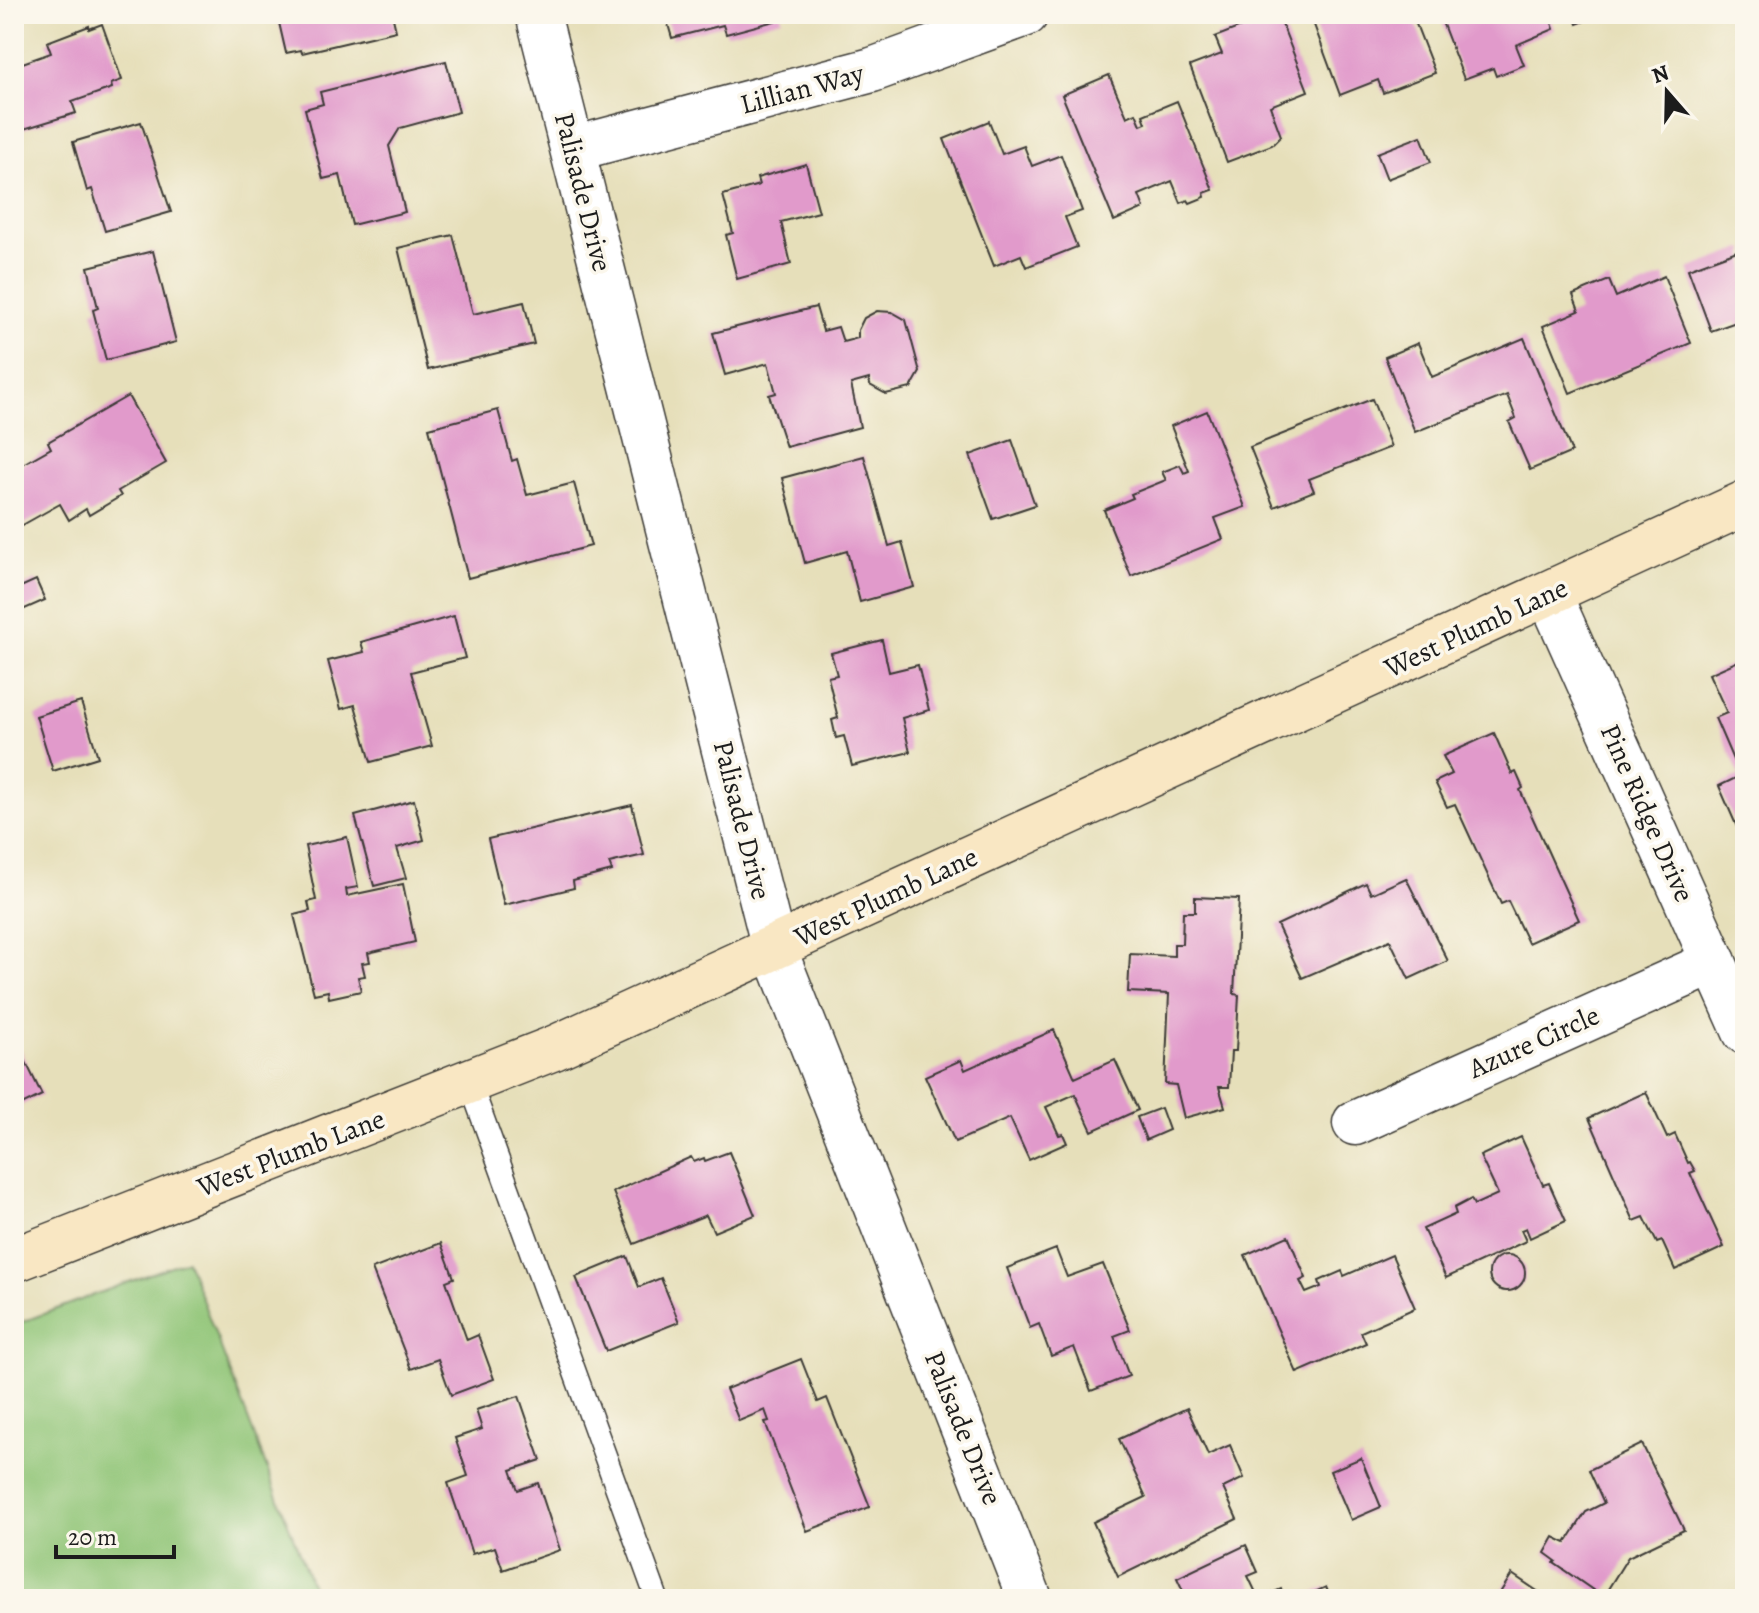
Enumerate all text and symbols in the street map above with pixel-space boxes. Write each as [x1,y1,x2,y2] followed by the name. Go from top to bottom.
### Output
[1627,52,1707,132] north arrow
[736,54,868,124] street label: Lillian Way
[1648,57,1673,91] text: N
[545,108,621,276] street label: Palisade Drive
[1377,569,1574,688] street label: West Plumb Lane
[1591,718,1703,908] street label: Pine Ridge Drive
[704,736,780,904] street label: Palisade Drive
[787,838,984,957] street label: West Plumb Lane
[1462,996,1605,1088] street label: Azure Circle
[191,1100,390,1207] street label: West Plumb Lane
[915,1345,1011,1511] street label: Palisade Drive
[56,1509,174,1559] scale bar
[68,1521,117,1553] text: 20 m

